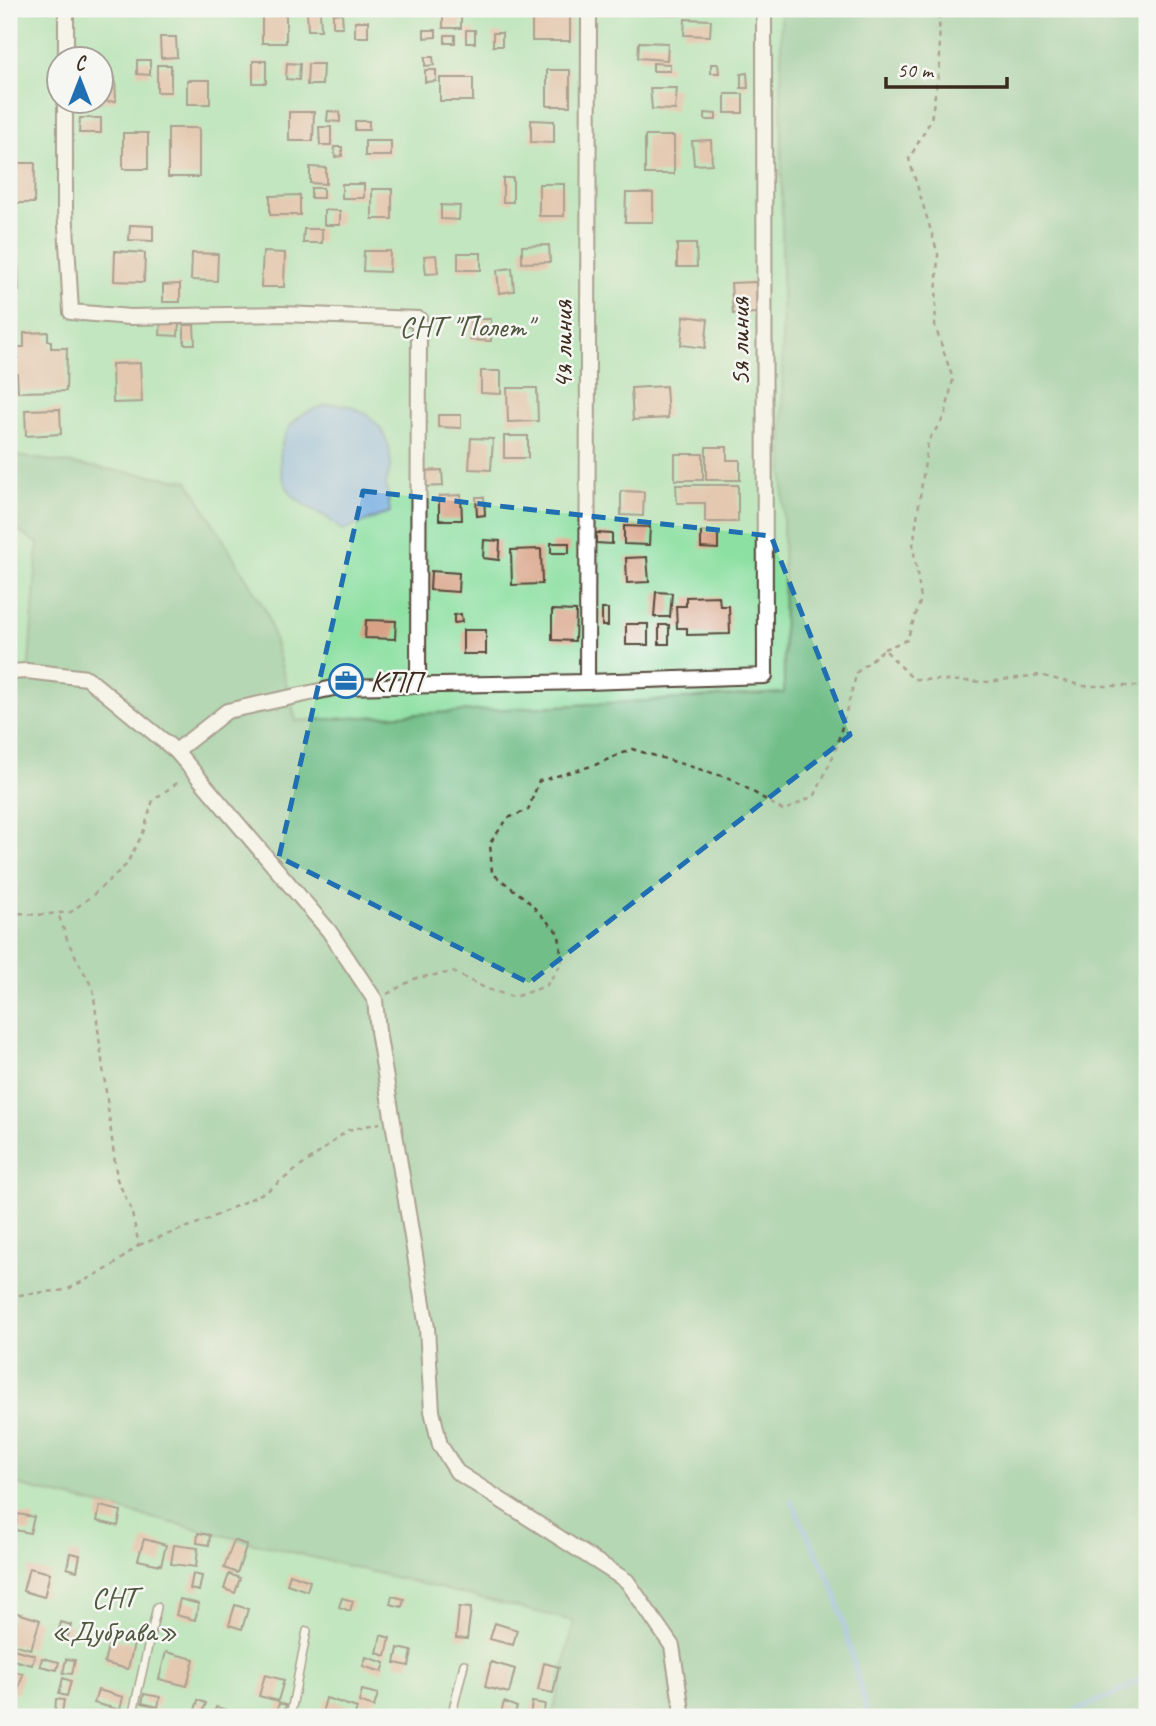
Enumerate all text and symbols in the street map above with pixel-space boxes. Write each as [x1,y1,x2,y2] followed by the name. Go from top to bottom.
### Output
[46,46,116,116] north arrow
[886,46,1007,90] scale bar
[75,52,87,76] text: С
[897,57,935,83] text: 50 m
[720,296,758,387] street label: 5я линия
[543,299,581,390] street label: 4я линия
[399,307,539,345] park label: СНТ "Полет"
[327,662,365,700] office icon: КПП
[370,662,426,700] place label: КПП
[51,1578,177,1650] park label: СНТ «Дубрава»

